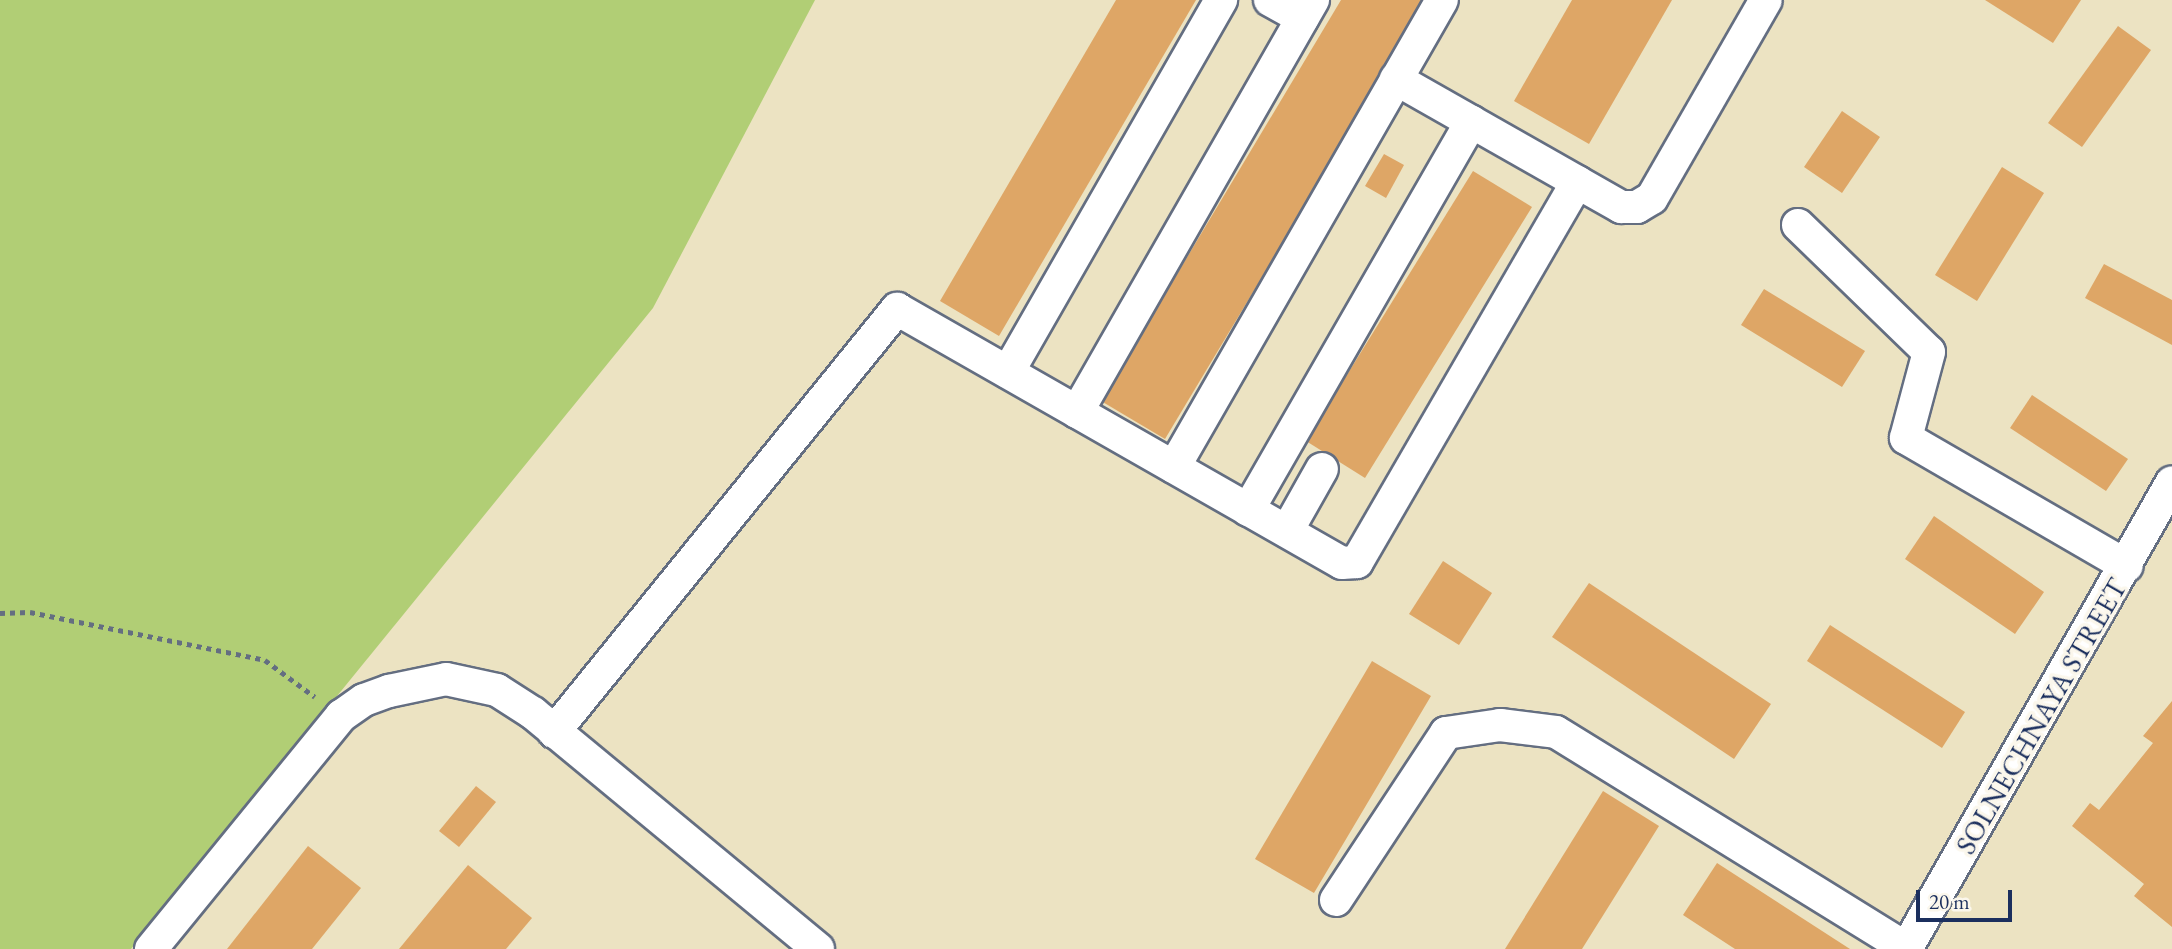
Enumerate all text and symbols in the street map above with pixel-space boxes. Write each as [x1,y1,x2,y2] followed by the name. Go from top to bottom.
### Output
[1948,572,2134,860] street label: SOLNECHNAYA STREET
[1920,876,2016,920] scale bar
[1929,888,1970,915] text: 20 m

